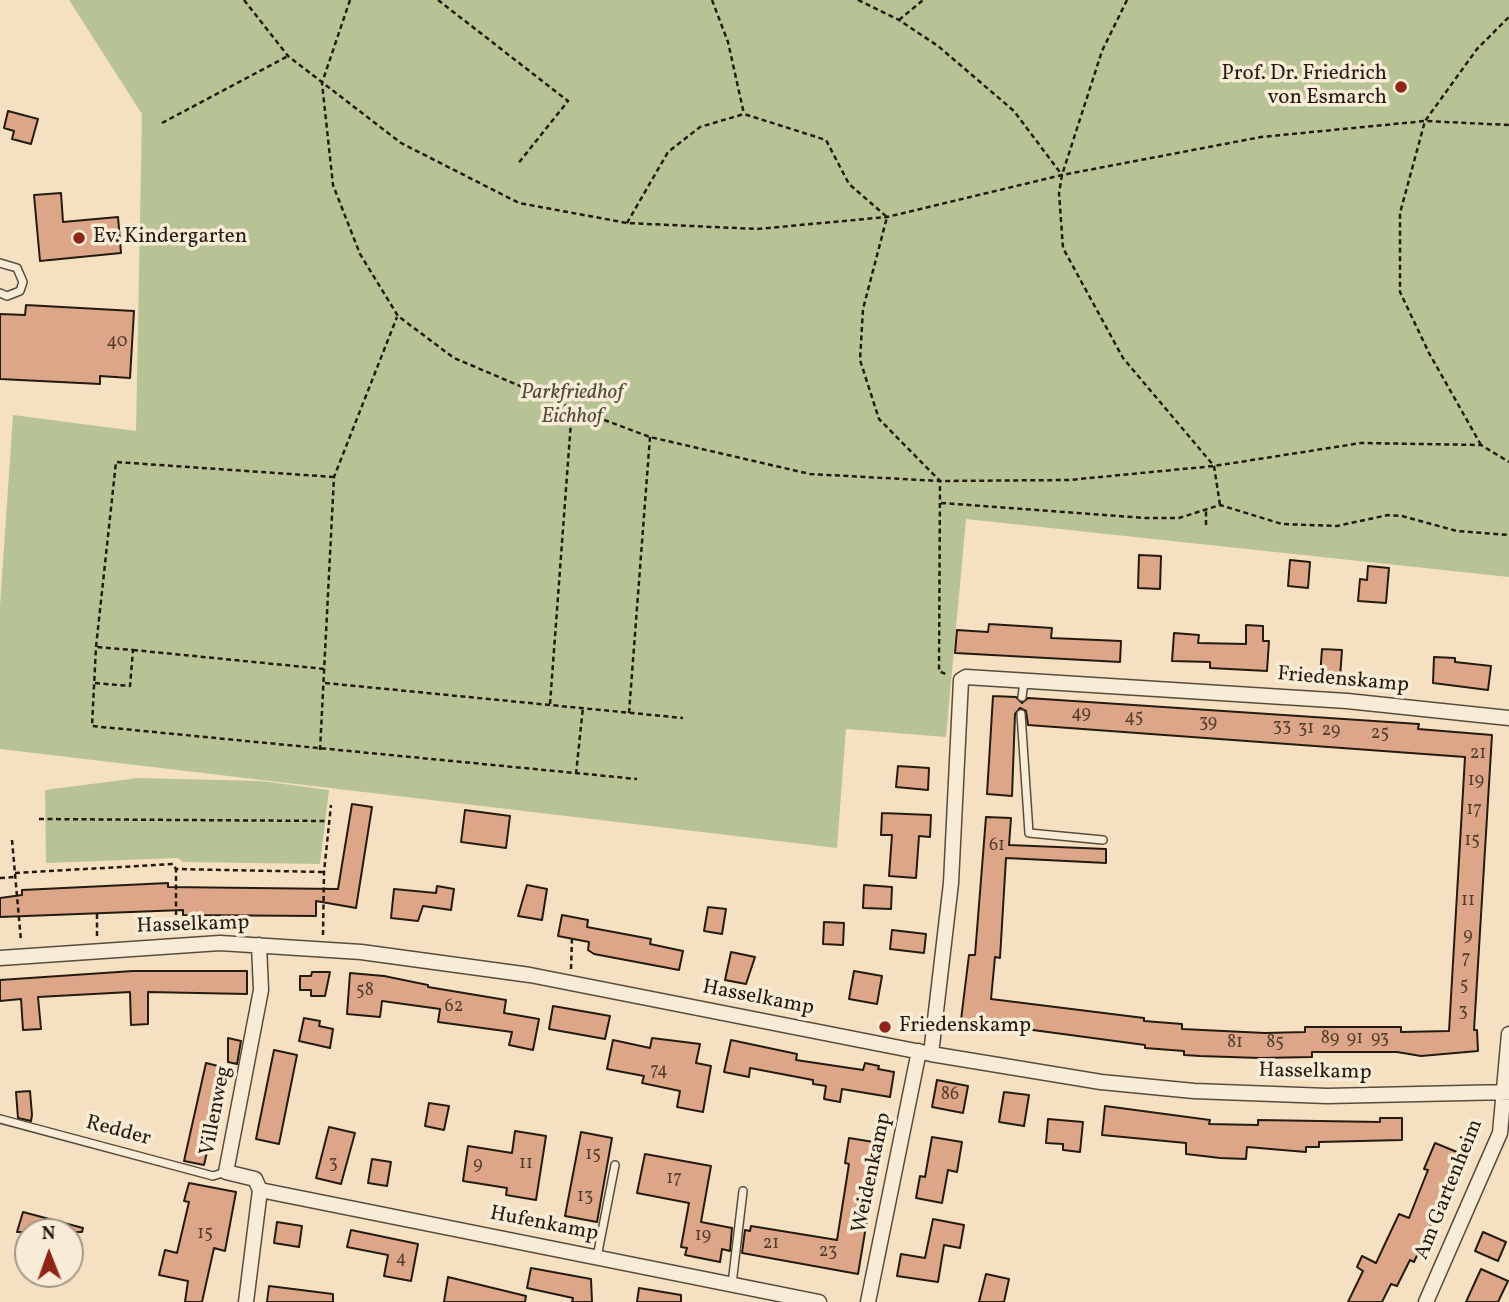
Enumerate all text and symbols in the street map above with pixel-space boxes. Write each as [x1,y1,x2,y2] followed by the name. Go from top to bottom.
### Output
[1221,62,1387,112] place label: Prof. Dr. Friedrich von Esmarch
[1393,79,1409,95] marker: Prof. Dr. Friedrich von Esmarch
[93,225,247,251] place label: Ev. Kindergarten
[71,230,87,246] marker: Ev. Kindergarten
[106,332,128,354] house number: 40
[521,381,623,431] park label: Parkfriedhof Eichhof
[1276,663,1410,699] street label: Friedenskamp
[1071,704,1091,726] house number: 49
[1125,708,1143,730] house number: 45
[1199,713,1217,735] house number: 39
[1273,717,1291,739] house number: 33
[1298,719,1314,741] house number: 31
[1322,721,1340,743] house number: 29
[1371,724,1389,746] house number: 25
[1470,744,1486,766] house number: 21
[1468,771,1484,793] house number: 19
[1466,800,1482,822] house number: 17
[1464,831,1480,853] house number: 15
[989,836,1005,858] house number: 61
[1461,891,1475,913] house number: 11
[136,911,250,941] street label: Hasselkamp
[1463,926,1473,948] house number: 9
[1462,949,1470,971] house number: 7
[700,976,816,1022] street label: Hasselkamp
[1460,976,1468,998] house number: 5
[356,981,374,1003] house number: 58
[445,997,463,1019] house number: 62
[1458,1002,1468,1024] house number: 3
[899,1014,1031,1040] place label: Friedenskamp
[877,1019,893,1035] marker: Friedenskamp
[1321,1029,1339,1051] house number: 89
[1347,1029,1363,1051] house number: 91
[1371,1029,1389,1051] house number: 93
[1227,1033,1243,1055] house number: 81
[1266,1033,1284,1055] house number: 85
[1258,1059,1372,1087] street label: Hasselkamp
[650,1061,668,1083] house number: 74
[196,1064,238,1158] street label: Villenweg
[941,1085,959,1107] house number: 86
[848,1110,898,1236] street label: Weidenkamp
[83,1111,153,1153] street label: Redder
[1410,1116,1490,1264] street label: Am Gartenheim
[585,1145,601,1167] house number: 15
[328,1154,338,1176] house number: 3
[519,1154,533,1176] house number: 11
[473,1155,483,1177] house number: 9
[666,1169,682,1191] house number: 17
[577,1187,593,1209] house number: 13
[488,1202,600,1248] street label: Hufenkamp
[14,1218,84,1288] north arrow
[42,1221,56,1247] text: N
[197,1224,213,1246] house number: 15
[695,1226,711,1248] house number: 19
[763,1234,779,1256] house number: 21
[819,1242,837,1264] house number: 23
[396,1249,406,1271] house number: 4

